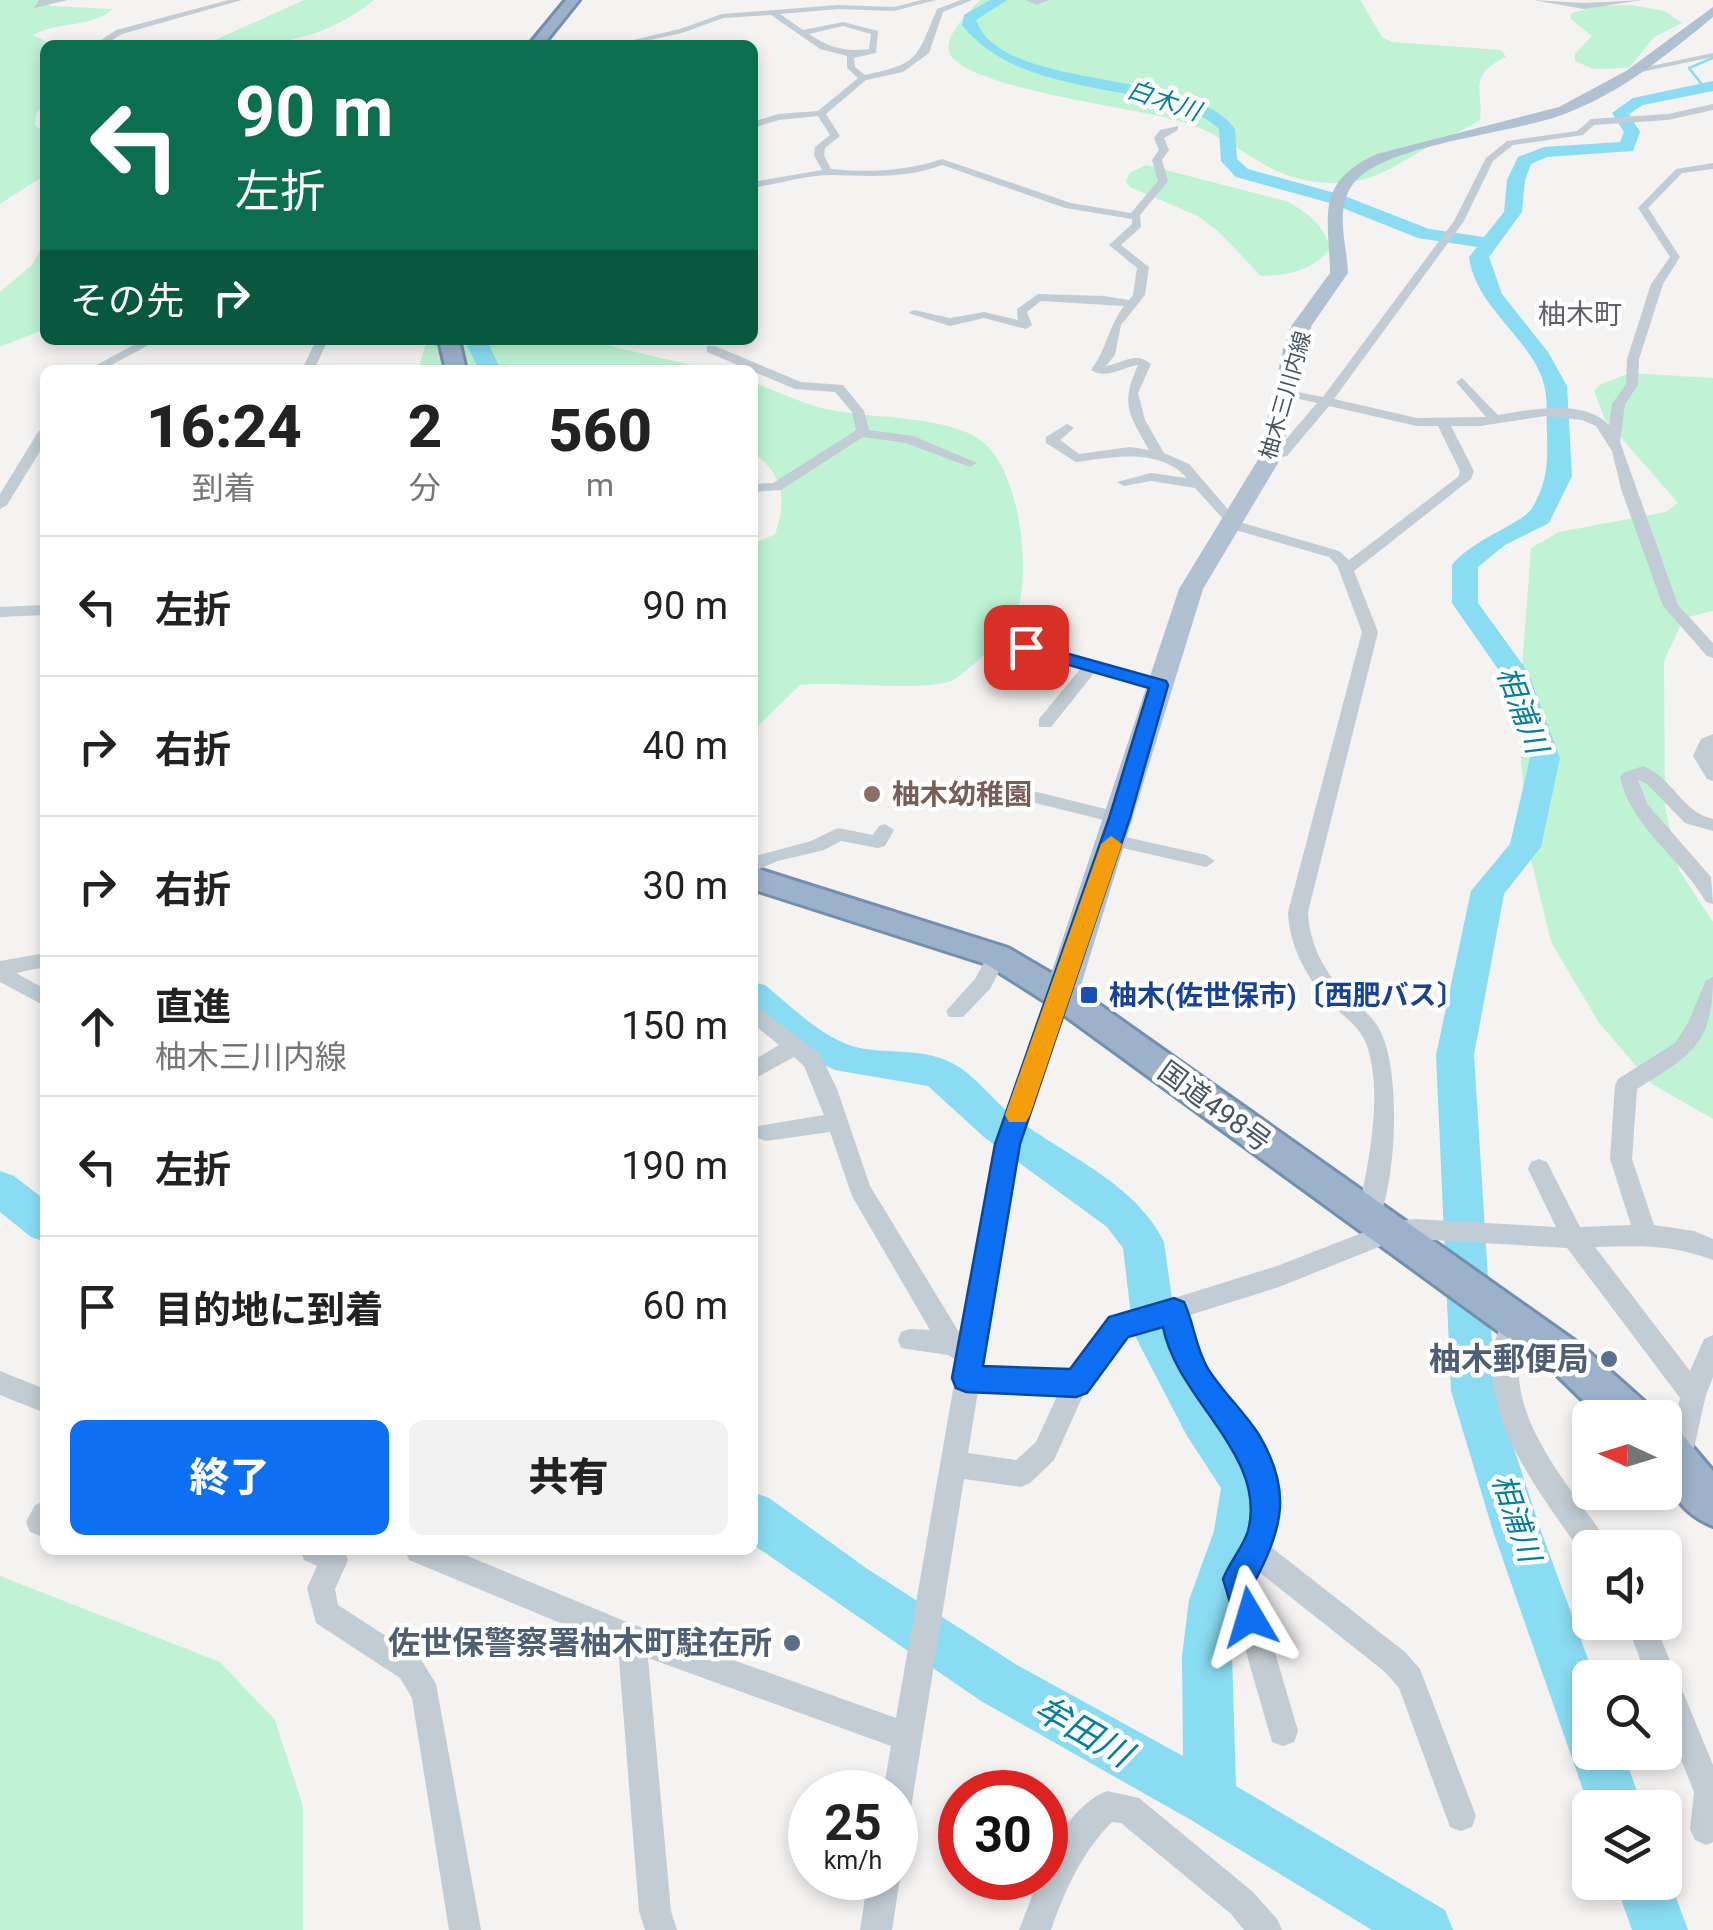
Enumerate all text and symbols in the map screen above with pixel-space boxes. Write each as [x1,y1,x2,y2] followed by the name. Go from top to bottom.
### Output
[235,71,393,153] text: 90 m
[1124,75,1207,127] water label: 白木川
[70,80,200,210] icon: left
[235,165,325,218] text: 左折
[204,270,259,325] icon: right
[70,279,184,323] text: その先
[1538,298,1622,331] district label: 柚木町
[1255,328,1316,462] street label: 柚木三川内線
[146,391,302,462] text: 16:24
[408,391,442,462] text: 2
[548,395,652,466] text: 560
[586,466,614,504] text: m
[192,469,256,507] text: 到着
[409,469,441,507] text: 分
[70,579,125,634] icon: left
[643,584,728,628] text: 90 m
[155,588,231,632] text: 左折
[984,605,1069,690] pin
[999,620,1054,675] icon: arrive
[1490,662,1556,761] water label: 相浦川
[70,719,125,774] icon: right
[643,724,728,768] text: 40 m
[155,728,231,772] text: 右折
[892,778,1032,811] place label: 柚木幼稚園
[861,783,883,805] marker: 柚木幼稚園
[70,859,125,914] icon: right
[643,864,728,908] text: 30 m
[155,868,231,912] text: 右折
[1109,979,1465,1012] place label: 柚木(佐世保市)〔西肥バス〕
[1078,984,1100,1006] marker: 柚木(佐世保市)〔西肥バス〕
[155,985,231,1029] text: 直進
[70,999,125,1054] icon: ahead
[621,1004,728,1048] text: 150 m
[155,1038,347,1076] text: 柚木三川内線
[1152,1054,1277,1158] street label: 国道498号
[70,1139,125,1194] icon: left
[621,1144,728,1188] text: 190 m
[155,1148,231,1192] text: 左折
[70,1279,125,1334] icon: arrive
[643,1284,728,1328] text: 60 m
[155,1288,383,1332] text: 目的地に到着
[1429,1340,1589,1378] place label: 柚木郵便局
[1598,1348,1620,1370] marker: 柚木郵便局
[1572,1400,1682,1510] north arrow
[1572,1400,1682,1900] map controls
[70,1420,389,1535] button: 終了
[409,1420,728,1535] button: 共有
[1485,1470,1549,1569] water label: 相浦川
[1572,1530,1682,1640] button: sound
[1198,1565,1302,1669] position arrow
[388,1624,772,1662] place label: 佐世保警察署柚木町駐在所
[781,1632,803,1654] marker: 佐世保警察署柚木町駐在所
[1572,1660,1682,1770] button: search
[1027,1687,1142,1777] water label: 牟田川
[938,1770,1068,1900] speed limit sign: 30
[1572,1790,1682,1900] button: layers
[824,1794,882,1852] text: 25
[824,1846,882,1875] text: km/h

